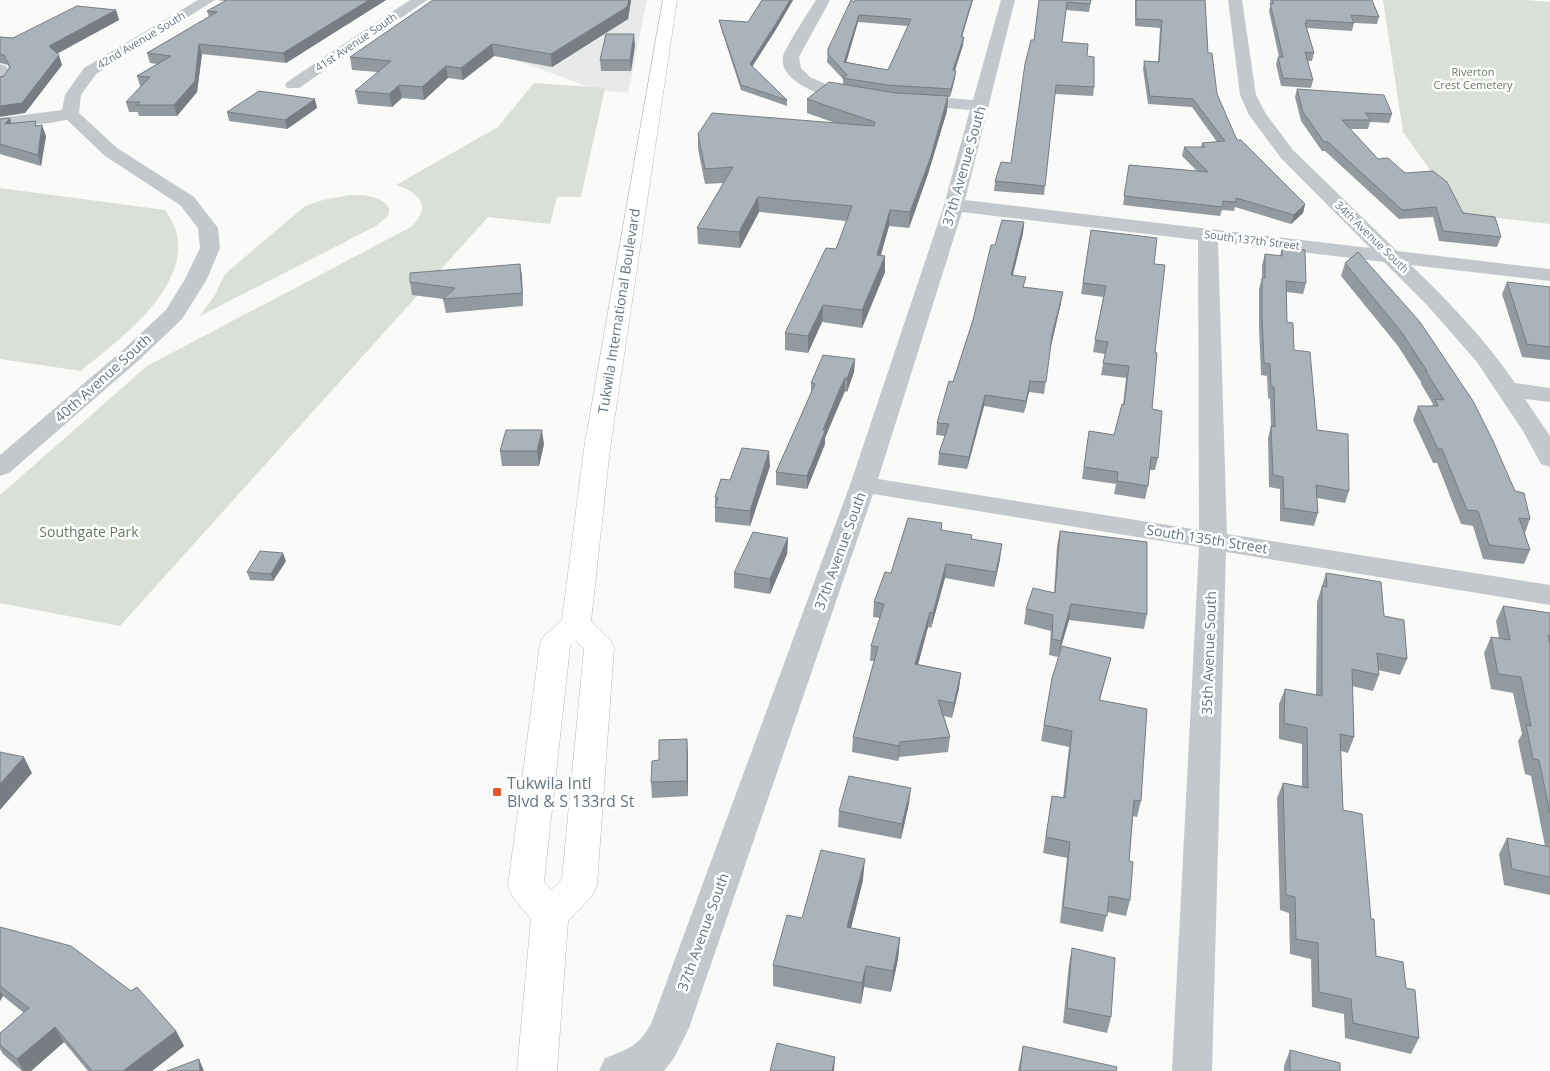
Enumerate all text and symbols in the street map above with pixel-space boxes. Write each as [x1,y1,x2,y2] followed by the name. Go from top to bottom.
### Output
[94,7,188,72] street label: 42nd Avenue South
[312,9,400,75] street label: 41st Avenue South
[1433,64,1513,92] park label: Riverton Crest Cemetery
[937,104,990,228] street label: 37th Avenue South
[1332,197,1413,276] street label: 34th Avenue South
[593,207,644,415] street label: Tukwila International Boulevard
[1203,226,1301,253] street label: South 137th Street
[50,329,155,426] street label: 40th Avenue South
[809,489,870,612] street label: 37th Avenue South
[1145,520,1269,557] street label: South 135th Street
[39,522,139,541] park label: Southgate Park
[1197,591,1220,715] street label: 35th Avenue South
[507,772,635,812] place label: Tukwila Intl Blvd & S 133rd St
[491,786,503,798] marker: Tukwila Intl Blvd & S 133rd St
[672,870,733,993] street label: 37th Avenue South

